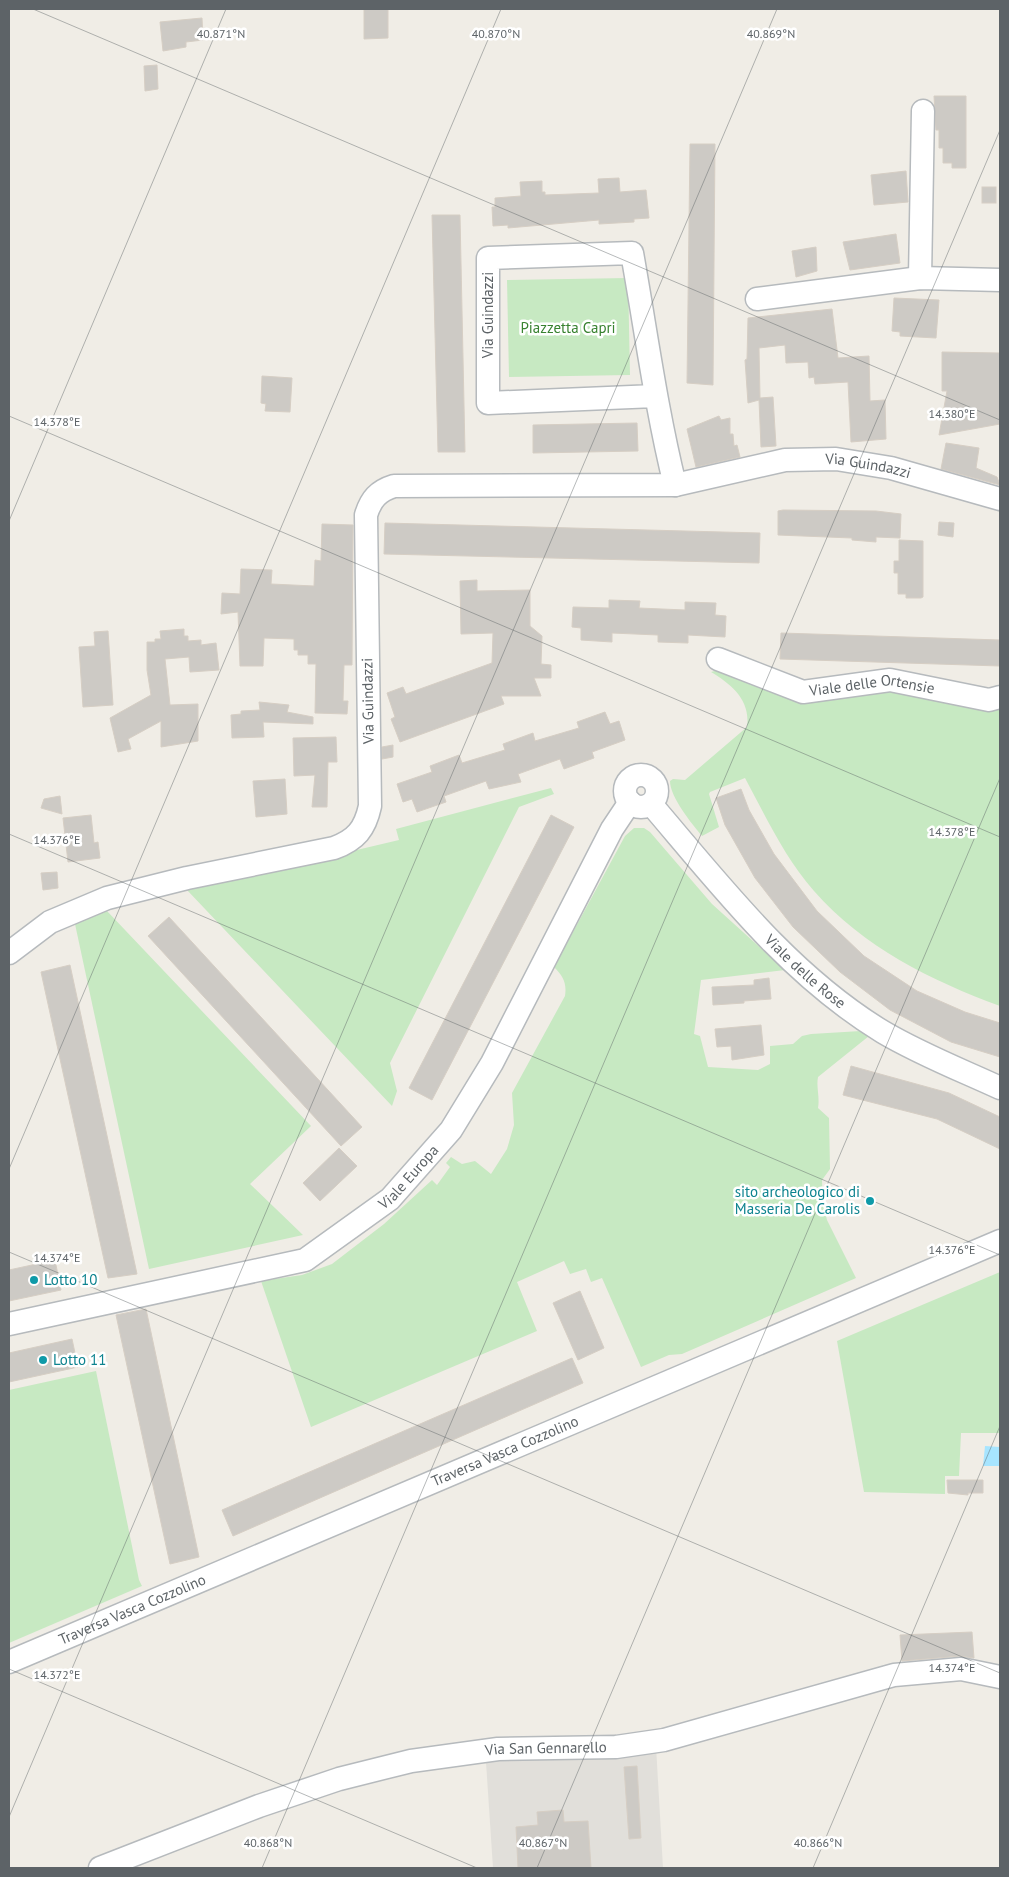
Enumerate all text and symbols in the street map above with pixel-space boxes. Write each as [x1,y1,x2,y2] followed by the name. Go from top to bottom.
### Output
[197,26,245,41] text: 40.871°N
[472,26,520,41] text: 40.870°N
[747,26,795,41] text: 40.869°N
[478,272,497,359] street label: Via Guindazzi
[520,318,616,337] park label: Piazzetta Capri
[929,406,975,421] text: 14.380°E
[34,414,80,429] text: 14.378°E
[824,449,913,482] street label: Via Guindazzi
[357,658,378,745] street label: Via Guindazzi
[807,670,936,700] street label: Viale delle Ortensie
[929,824,975,839] text: 14.378°E
[34,832,80,847] text: 14.376°E
[760,929,850,1012] street label: Viale delle Rose
[374,1141,442,1214] street label: Viale Europa
[735,1182,860,1218] place label: sito archeologico di Masseria De Carolis
[864,1195,876,1207] marker: sito archeologico di Masseria De Carolis
[929,1242,975,1257] text: 14.376°E
[34,1250,80,1265] text: 14.374°E
[44,1270,97,1289] place label: Lotto 10
[28,1274,40,1286] marker: Lotto 10
[53,1350,106,1369] place label: Lotto 11
[37,1354,49,1366] marker: Lotto 11
[428,1411,581,1490] street label: Traversa Vasca Cozzolino
[56,1570,209,1649] street label: Traversa Vasca Cozzolino
[929,1660,975,1675] text: 14.374°E
[34,1667,80,1682] text: 14.372°E
[483,1737,607,1760] street label: Via San Gennarello
[244,1835,292,1850] text: 40.868°N
[519,1835,567,1850] text: 40.867°N
[794,1835,842,1850] text: 40.866°N

